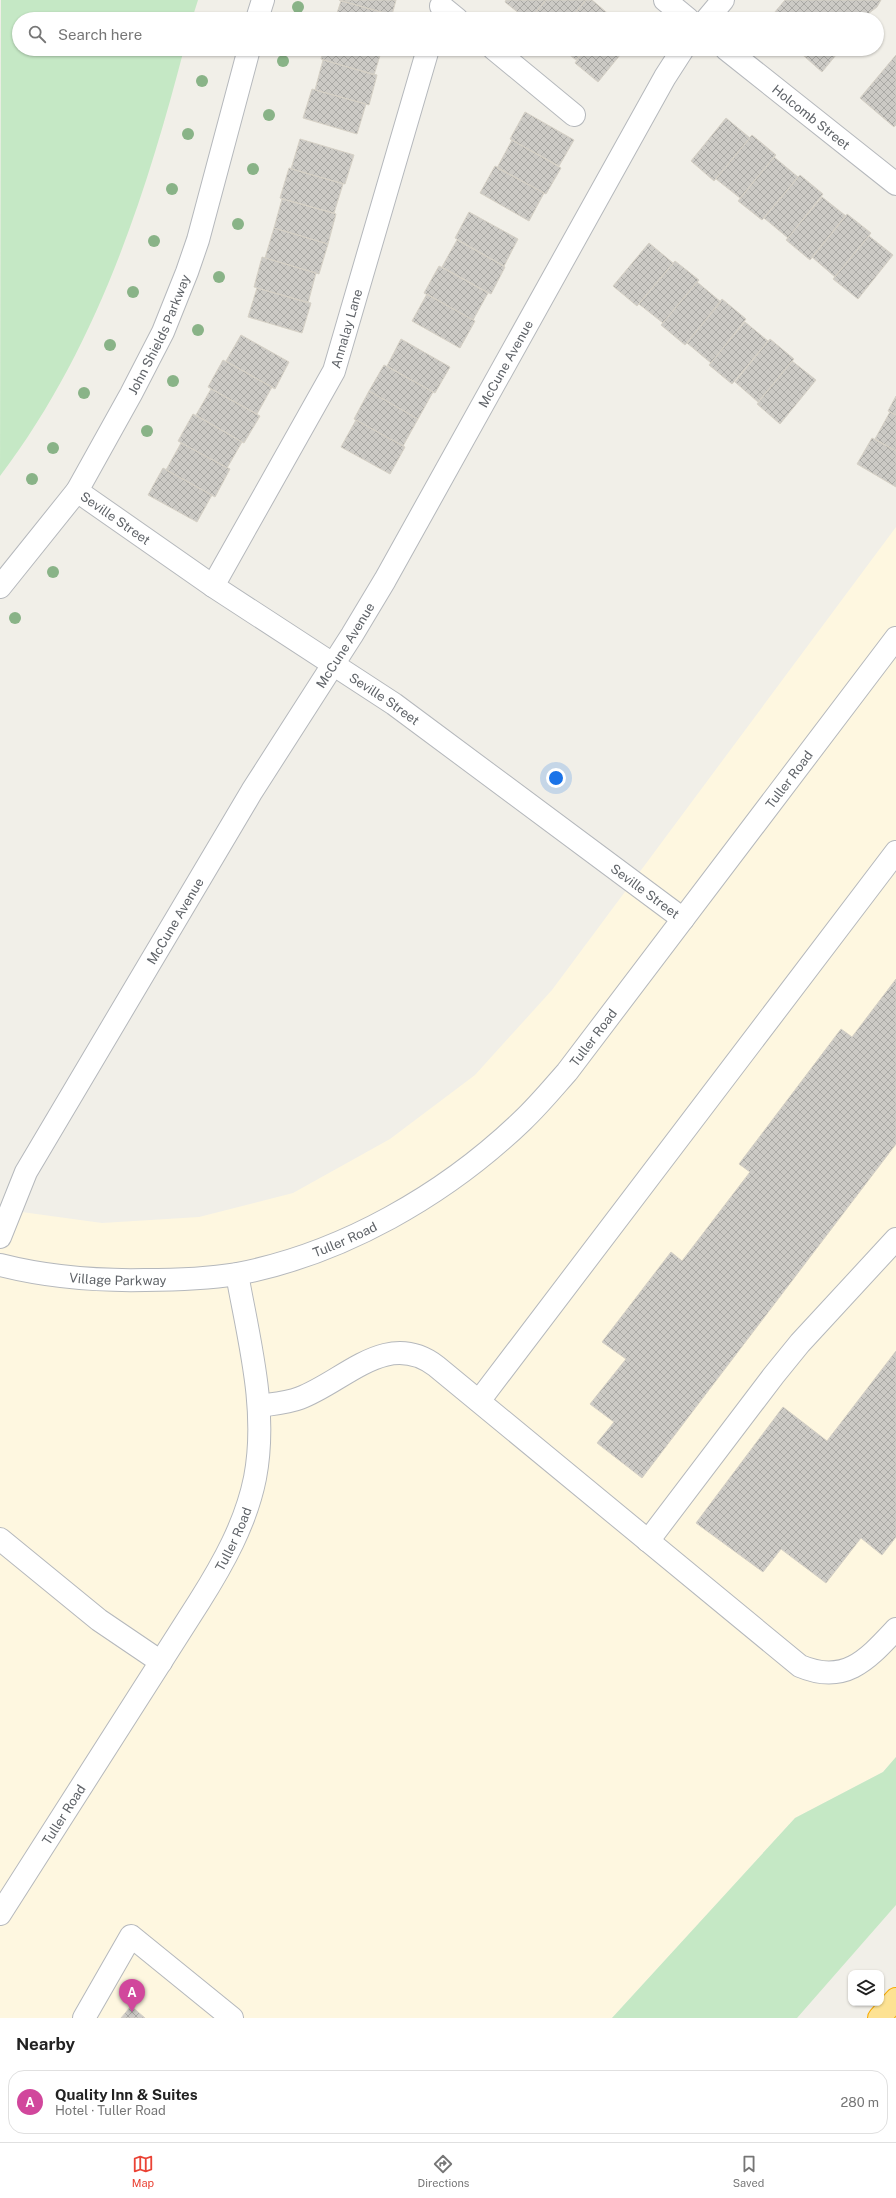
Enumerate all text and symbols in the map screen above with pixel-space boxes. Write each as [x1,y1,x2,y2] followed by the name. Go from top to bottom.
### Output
[12,12,884,56] search box
[26,23,48,45] icon: search
[58,26,142,43] text: Search here
[769,82,853,153] street label: Holcomb Street
[125,272,193,397] street label: John Shields Parkway
[328,287,366,370] street label: Annalay Lane
[476,318,536,410] street label: McCune Avenue
[77,489,153,548] street label: Seville Street
[313,600,378,691] street label: McCune Avenue
[346,670,422,728] street label: Seville Street
[763,748,816,811] street label: Tuller Road
[546,768,566,788] your location
[608,861,682,922] street label: Seville Street
[144,875,207,967] street label: McCune Avenue
[567,1006,620,1070] street label: Tuller Road
[311,1219,380,1260] street label: Tuller Road
[69,1270,167,1288] street label: Village Parkway
[212,1505,255,1574] street label: Tuller Road
[39,1782,89,1848] street label: Tuller Road
[848,1970,884,2006] map controls
[848,1970,884,2006] button: layers
[119,1979,145,2012] pin: A
[16,2034,75,2054] text: Nearby
[55,2086,198,2103] text: Quality Inn & Suites
[25,2095,35,2110] text: A
[841,2095,879,2110] text: 280 m
[55,2103,166,2118] text: Hotel · Tuller Road
[132,2153,154,2189] tab: Map
[418,2153,469,2189] tab: Directions
[733,2153,764,2189] tab: Saved

